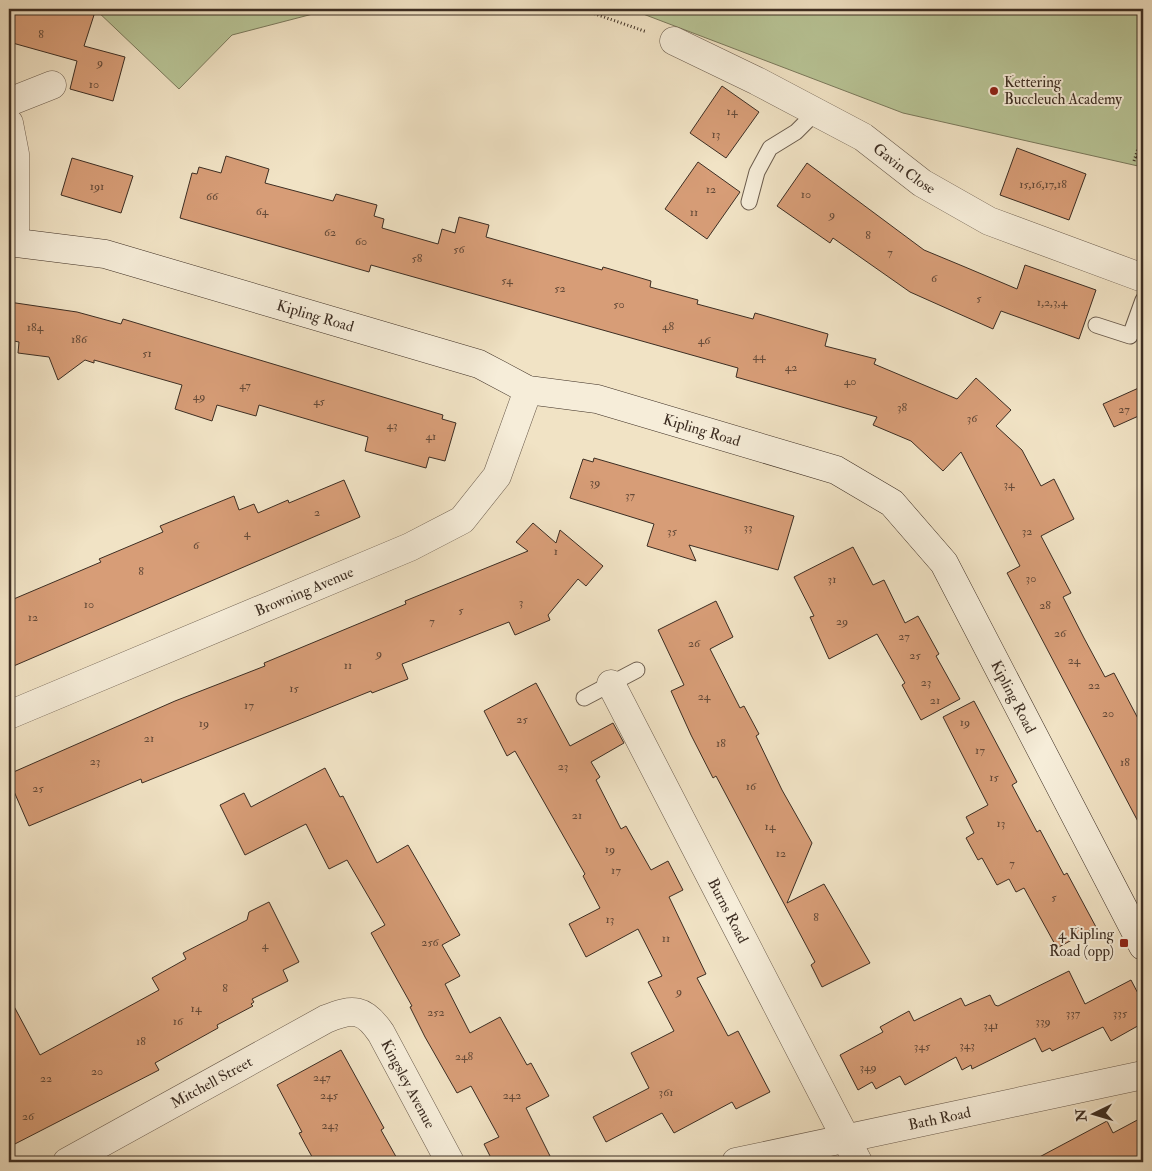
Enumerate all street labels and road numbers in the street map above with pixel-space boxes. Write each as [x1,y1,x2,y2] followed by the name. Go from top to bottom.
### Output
[869,139,939,198] street label: Gavin Close
[275,296,357,336] street label: Kipling Road
[661,410,743,451] street label: Kipling Road
[252,562,356,620] street label: Browning Avenue
[987,657,1040,737] street label: Kipling Road
[703,875,753,947] street label: Burns Road
[377,1036,440,1132] street label: Kingsley Avenue
[167,1052,256,1112] street label: Mitchell Street
[906,1102,973,1134] street label: Bath Road

